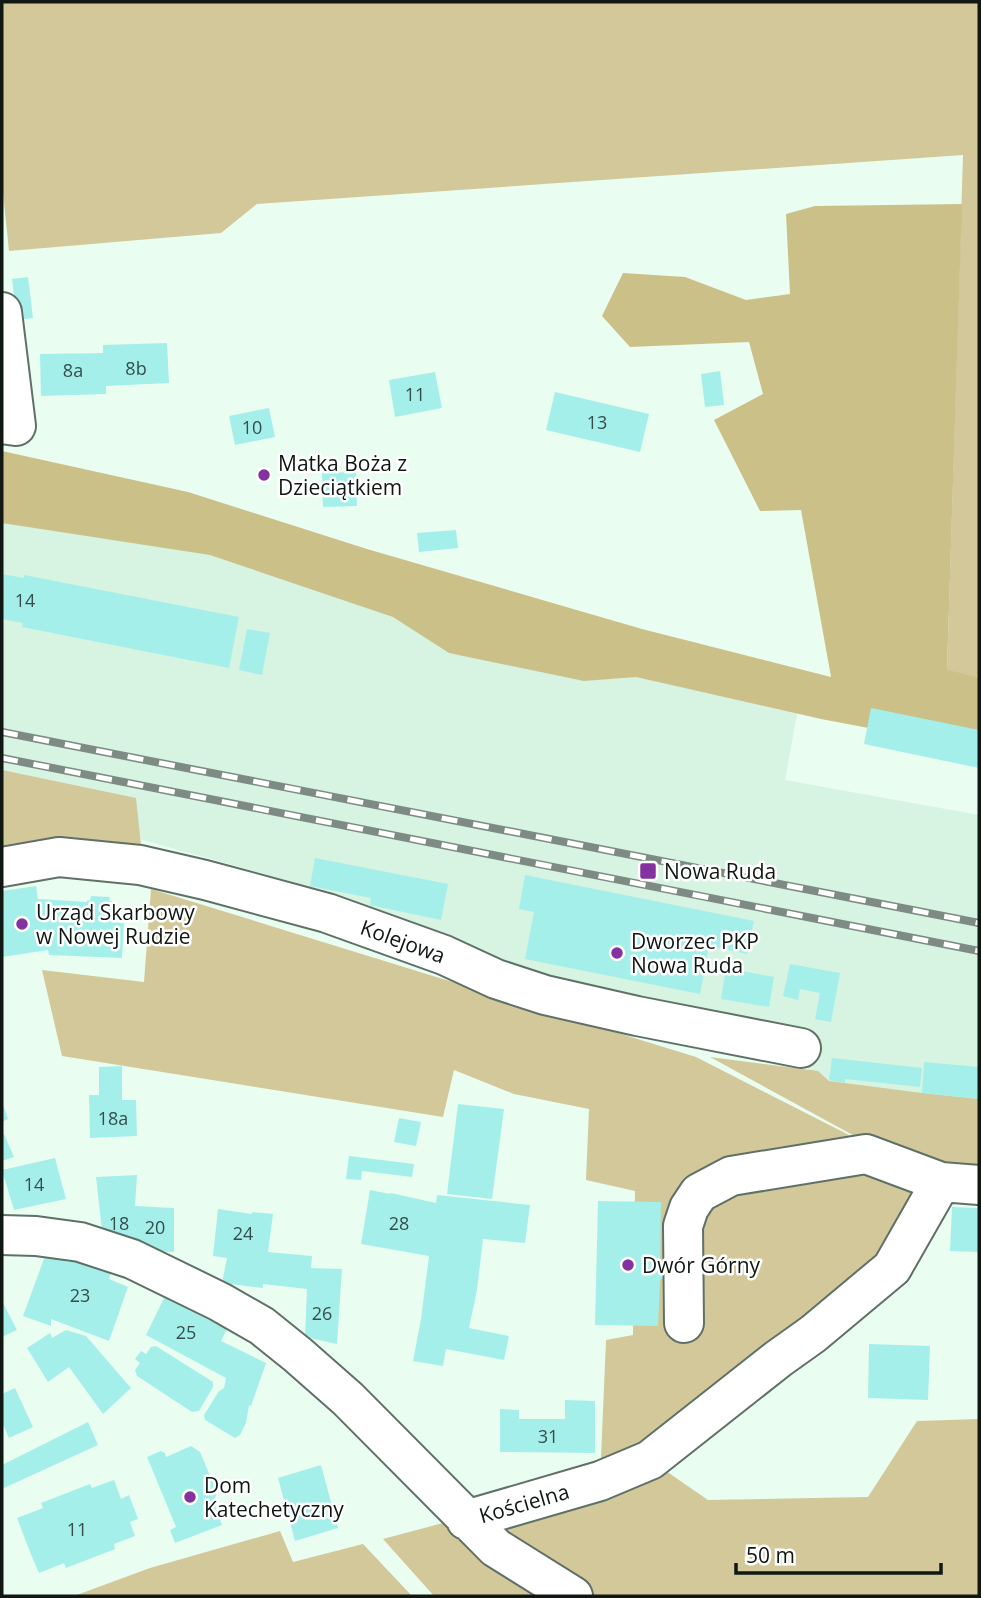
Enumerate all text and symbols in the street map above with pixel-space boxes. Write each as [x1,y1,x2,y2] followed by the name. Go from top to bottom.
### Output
[125,356,147,380] house number: 8b
[63,358,83,382] house number: 8a
[405,382,425,406] house number: 11
[587,410,607,434] house number: 13
[242,415,262,439] house number: 10
[278,449,407,501] place label: Matka Boża z Dzieciątkiem
[256,467,272,483] marker: Matka Boża z Dzieciątkiem
[15,588,35,612] house number: 14
[664,857,776,885] place label: Nowa Ruda
[638,861,658,881] marker: Nowa Ruda
[36,898,195,950] place label: Urząd Skarbowy w Nowej Rudzie
[357,913,449,969] street label: Kolejowa
[14,916,30,932] marker: Urząd Skarbowy w Nowej Rudzie
[631,927,759,979] place label: Dworzec PKP Nowa Ruda
[609,945,625,961] marker: Dworzec PKP Nowa Ruda
[98,1106,128,1130] house number: 18a
[24,1172,44,1196] house number: 14
[109,1211,129,1235] house number: 18
[389,1211,409,1235] house number: 28
[145,1215,165,1239] house number: 20
[233,1221,253,1245] house number: 24
[642,1251,761,1279] place label: Dwór Górny
[620,1257,636,1273] marker: Dwór Górny
[70,1283,90,1307] house number: 23
[312,1301,332,1325] house number: 26
[176,1320,196,1344] house number: 25
[538,1424,558,1448] house number: 31
[204,1471,344,1523] place label: Dom Katechetyczny
[476,1477,572,1529] street label: Kościelna
[182,1489,198,1505] marker: Dom Katechetyczny
[67,1517,87,1541] house number: 11
[736,1532,941,1576] scale bar
[746,1541,795,1569] text: 50 m

